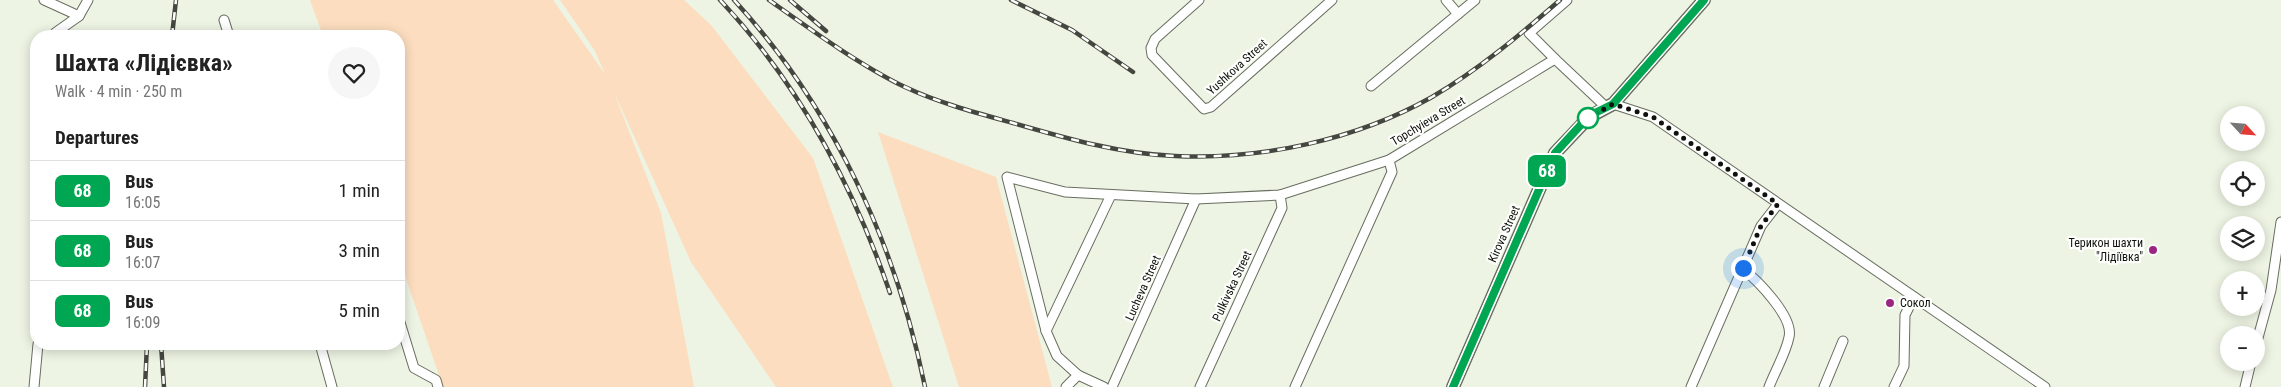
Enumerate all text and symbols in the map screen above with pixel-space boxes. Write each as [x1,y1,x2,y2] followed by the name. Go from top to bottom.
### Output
[1204,36,1270,98] street label: Yushkova Street
[328,47,380,99] button: heart
[55,49,233,77] text: Шахта «Лідієвка»
[55,82,182,101] text: Walk · 4 min · 250 m
[1388,93,1468,149] street label: Topchyieva Street
[2220,106,2265,151] north arrow
[2220,106,2265,371] map controls
[1577,107,1599,129] unlabelled marker
[55,126,139,149] text: Departures
[1524,155,1570,187] line badge: 68
[1538,160,1556,181] text: 68
[2220,161,2265,206] button: locate
[125,170,154,193] text: Bus
[338,179,380,202] text: 1 min
[73,180,92,201] text: 68
[125,193,160,212] text: 16:05
[1485,203,1523,264] street label: Kirova Street
[2220,216,2265,261] button: layers
[125,230,154,253] text: Bus
[2068,236,2143,264] place label: Терикон шахти "Лідіївка"
[338,239,380,262] text: 3 min
[73,240,92,261] text: 68
[2147,244,2159,256] marker: Терикон шахти "Лідіївка"
[1210,248,1255,323] street label: Pulkivska Street
[125,253,160,272] text: 16:07
[1122,253,1164,323] street label: Lucheva Street
[1731,256,1756,281] your location
[2220,271,2265,316] button: +
[125,290,154,313] text: Bus
[1900,296,1931,310] place label: Сокол
[1884,297,1896,309] marker: Сокол
[338,299,380,322] text: 5 min
[73,300,92,321] text: 68
[125,313,160,332] text: 16:09
[2220,326,2265,371] button: −

